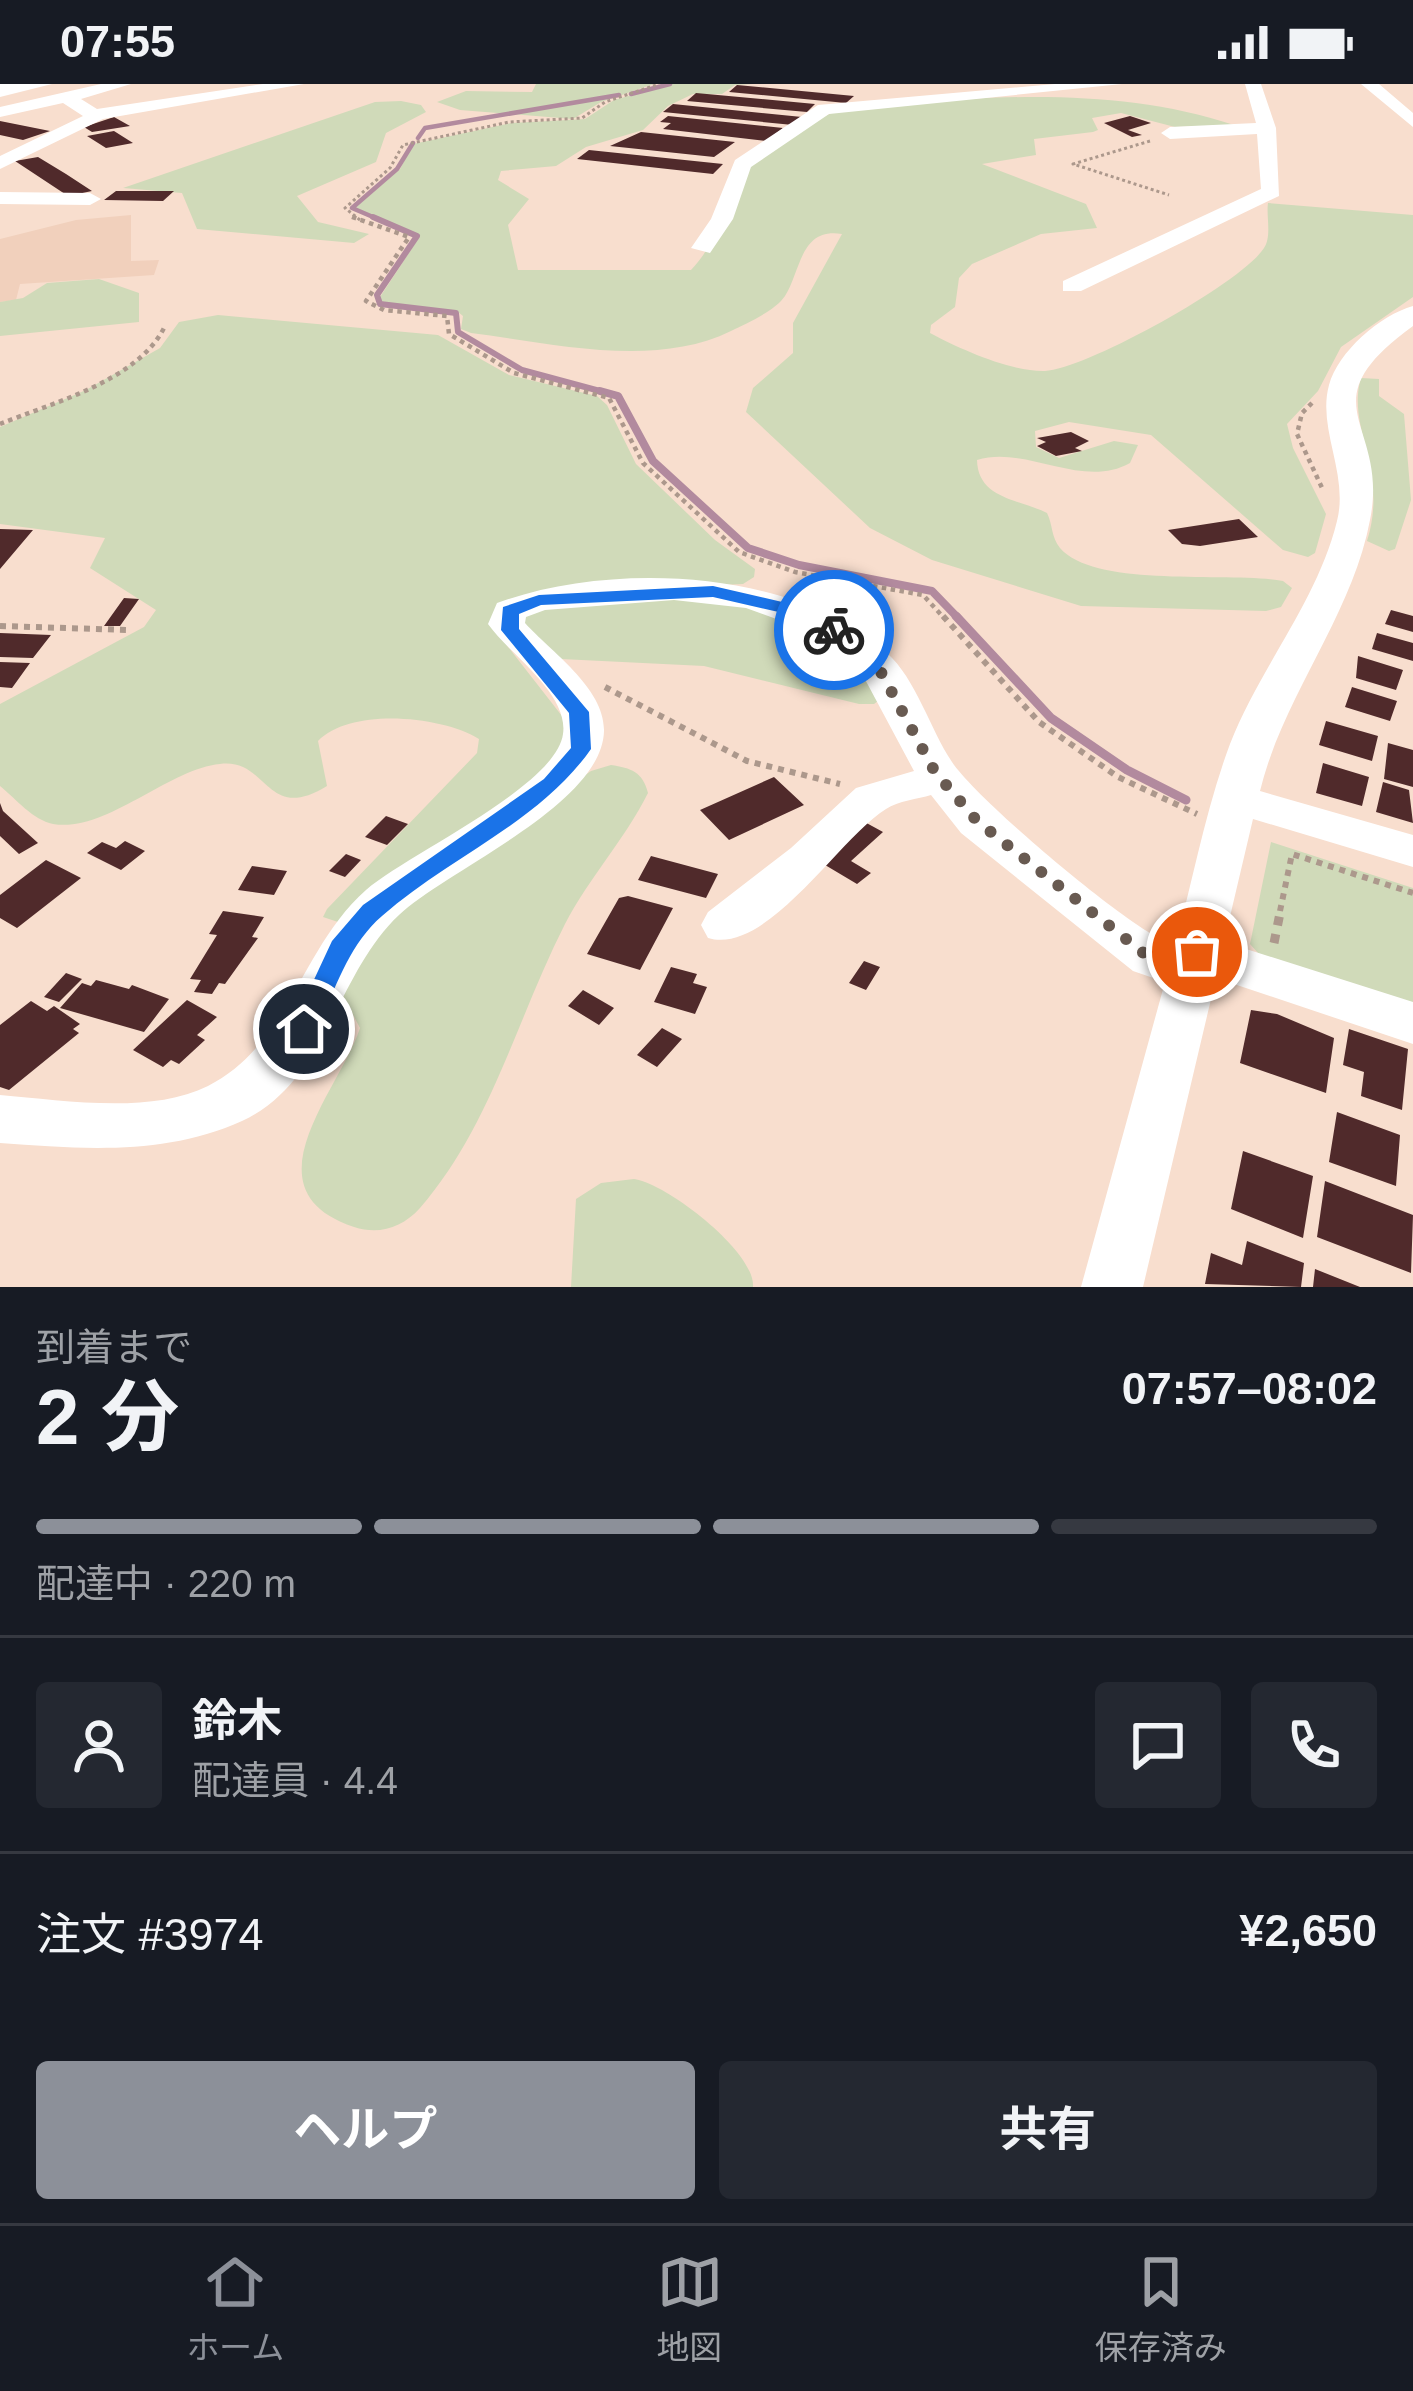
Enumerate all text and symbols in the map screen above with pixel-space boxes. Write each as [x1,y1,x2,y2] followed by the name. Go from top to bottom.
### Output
[60,16,175,67] text: 07:55
[774,570,894,690] courier
[801,597,867,663] icon: bike
[1146,901,1248,1003] pin
[1164,919,1230,985] icon: bag
[253,978,355,1080] pin
[271,996,337,1062] icon: home
[36,1326,192,1369] text: 到着まで
[1122,1363,1377,1414] text: 07:57–08:02
[36,1373,179,1461] text: 2 分
[36,1562,296,1605] text: 配達中 · 220 m
[36,1682,162,1808] button: person
[1095,1682,1221,1808] button: chat
[1251,1682,1377,1808] button: phone
[192,1695,282,1746] text: 鈴木
[192,1759,398,1802] text: 配達員 · 4.4
[1239,1905,1377,1956] text: ¥2,650
[36,1909,264,1960] text: 注文 #3974
[36,2061,695,2199] button: ヘルプ
[719,2061,1377,2199] button: 共有
[186,2249,284,2369] tab: ホーム
[657,2249,723,2369] tab: 地図
[1095,2249,1227,2369] tab: 保存済み

